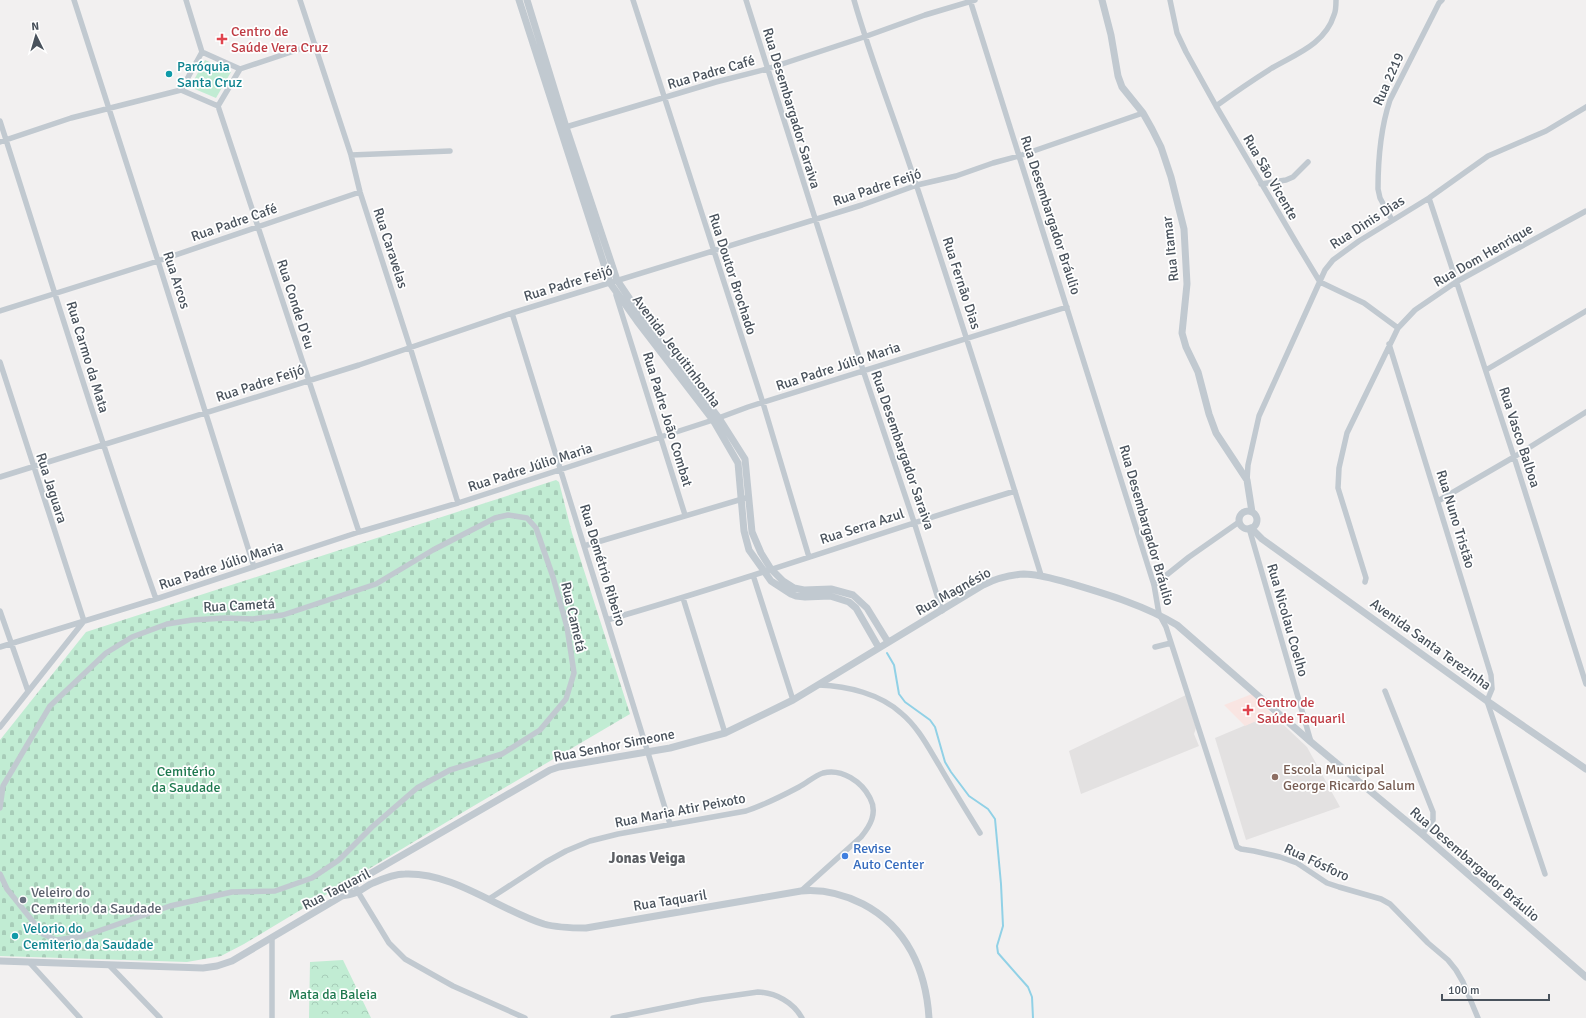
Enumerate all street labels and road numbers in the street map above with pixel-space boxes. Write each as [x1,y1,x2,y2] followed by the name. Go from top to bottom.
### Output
[759,26,824,191] street label: Rua Desembargador Saraiva
[1369,50,1408,108] street label: Rua 2219
[666,52,757,93] street label: Rua Padre Café
[1239,131,1302,223] street label: Rua São Vicente
[1017,133,1084,297] street label: Rua Desembargador Bráulio
[831,165,923,210] street label: Rua Padre Feijó
[1327,192,1408,253] street label: Rua Dinis Dias
[189,200,279,245] street label: Rua Padre Café
[369,206,412,291] street label: Rua Caravelas
[705,211,760,337] street label: Rua Doutor Brochado
[1159,215,1182,282] street label: Rua Itamar
[1431,220,1536,291] street label: Rua Dom Henrique
[939,235,984,331] street label: Rua Fernão Dias
[159,249,194,311] street label: Rua Arcos
[273,257,318,351] street label: Rua Conde D'eu
[522,262,615,305] street label: Rua Padre Feijó
[629,292,724,411] street label: Avenida Jequitinhonha
[62,299,113,415] street label: Rua Carmo da Mata
[774,338,903,395] street label: Rua Padre Júlio Maria
[639,350,696,489] street label: Rua Padre João Combat
[214,361,306,406] street label: Rua Padre Feijó
[867,368,938,532] street label: Rua Desembargador Saraiva
[1495,385,1544,490] street label: Rua Vasco Balboa
[466,439,595,496] street label: Rua Padre Júlio Maria
[1115,443,1178,607] street label: Rua Desembargador Bráulio
[32,451,71,526] street label: Rua Jaguara
[1433,468,1479,570] street label: Rua Nuno Tristão
[576,502,629,628] street label: Rua Demétrio Ribeiro
[818,505,906,548] street label: Rua Serra Azul
[157,537,286,594] street label: Rua Padre Júlio Maria
[1263,562,1312,679] street label: Rua Nicolau Coelho
[913,564,994,619] street label: Rua Magnésio
[557,580,590,654] street label: Rua Cametá
[203,595,275,616] street label: Rua Cametá
[1367,595,1494,694] street label: Avenida Santa Terezinha
[552,725,676,766] street label: Rua Senhor Simeone
[613,789,747,831] street label: Rua Maria Atir Peixoto
[1406,803,1543,925] street label: Rua Desembargador Bráulio
[1281,840,1352,885] street label: Rua Fósforo
[299,865,373,914] street label: Rua Taquaril
[632,886,708,915] street label: Rua Taquaril

